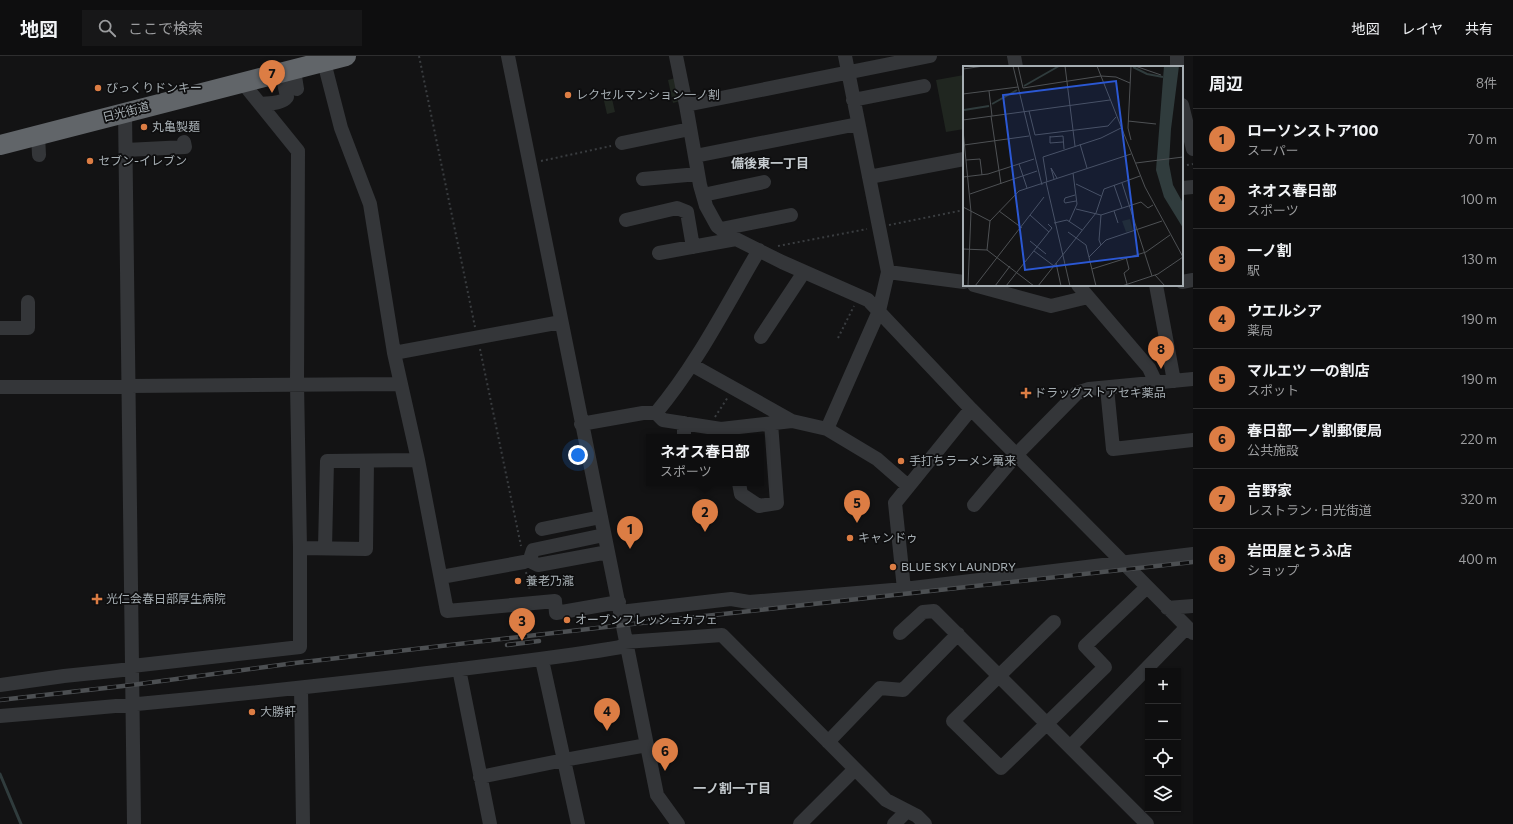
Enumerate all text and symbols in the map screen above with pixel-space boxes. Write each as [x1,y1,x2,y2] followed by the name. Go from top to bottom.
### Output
[82,10,362,46] search box
[20,17,58,40] text: 地図
[96,17,118,39] icon: search
[128,19,203,37] text: ここで検索
[1351,20,1379,37] text: 地図
[1401,20,1443,37] text: レイヤ
[1465,20,1493,37] text: 共有
[259,60,285,93] pin: 7
[963,66,1183,286] inset map
[1209,73,1243,94] text: 周辺
[1476,75,1497,91] text: 8件
[106,80,202,94] place label: びっくりドンキー
[93,83,103,93] marker: びっくりドンキー
[576,87,720,101] place label: レクセルマンション一ノ割
[563,90,573,100] marker: レクセルマンション一ノ割
[101,98,151,124] street label: 日光街道
[152,119,200,133] place label: 丸亀製麺
[1247,121,1378,139] text: ローソンストア100
[139,122,149,132] marker: 丸亀製麺
[1219,131,1225,147] text: 1
[1468,131,1497,147] text: 70 m
[1247,142,1299,158] text: スーパー
[98,153,187,167] place label: セブン-イレブン
[731,155,809,171] district label: 備後東一丁目
[85,156,95,166] marker: セブン-イレブン
[1247,181,1337,199] text: ネオス春日部
[1218,191,1226,207] text: 2
[1461,191,1497,207] text: 100 m
[1247,202,1299,218] text: スポーツ
[1247,241,1292,259] text: 一ノ割
[1218,251,1226,267] text: 3
[1462,251,1497,267] text: 130 m
[1247,262,1260,278] text: 駅
[1247,301,1322,319] text: ウエルシア
[1218,311,1226,327] text: 4
[1461,311,1497,327] text: 190 m
[1247,322,1273,338] text: 薬局
[1148,336,1174,369] pin: 8
[1247,361,1370,379] text: マルエツ 一の割店
[1218,371,1226,387] text: 5
[1461,371,1497,387] text: 190 m
[1247,382,1299,398] text: スポット
[1034,385,1166,399] place label: ドラッグストアセキ薬品
[1021,388,1031,398] marker: ドラッグストアセキ薬品
[1247,421,1382,439] text: 春日部一ノ割郵便局
[1218,431,1226,447] text: 6
[1460,431,1497,447] text: 220 m
[646,434,764,486] popup
[660,442,750,460] text: ネオス春日部
[1247,442,1299,458] text: 公共施設
[568,445,588,465] your location
[909,453,1017,467] place label: 手打ちラーメン萬来
[896,456,906,466] marker: 手打ちラーメン萬来
[660,463,712,479] text: スポーツ
[1247,481,1292,499] text: 吉野家
[844,490,870,523] pin: 5
[1218,491,1226,507] text: 7
[1460,491,1497,507] text: 320 m
[692,499,718,532] pin: 2
[1247,502,1372,518] text: レストラン · 日光街道
[617,516,643,549] pin: 1
[858,530,918,544] place label: キャンドゥ
[845,533,855,543] marker: キャンドゥ
[1247,541,1352,559] text: 岩田屋とうふ店
[1218,551,1226,567] text: 8
[1458,551,1497,567] text: 400 m
[901,559,1016,573] place label: BLUE SKY LAUNDRY
[888,562,898,572] marker: BLUE SKY LAUNDRY
[1247,562,1299,578] text: ショップ
[526,573,574,587] place label: 養老乃瀧
[513,576,523,586] marker: 養老乃瀧
[106,591,226,605] place label: 光仁会春日部厚生病院
[91,593,103,605] marker: 光仁会春日部厚生病院
[509,608,535,641] pin: 3
[575,612,718,626] place label: オーブンフレッシュカフェ
[562,615,572,625] marker: オーブンフレッシュカフェ
[1145,668,1181,812] map controls
[1145,668,1181,704] button: +
[594,698,620,731] pin: 4
[260,704,296,718] place label: 大勝軒
[1145,704,1181,740] button: −
[247,707,257,717] marker: 大勝軒
[652,738,678,771] pin: 6
[1145,740,1181,776] button: locate
[1145,776,1181,812] button: layers
[693,780,771,796] district label: 一ノ割一丁目

